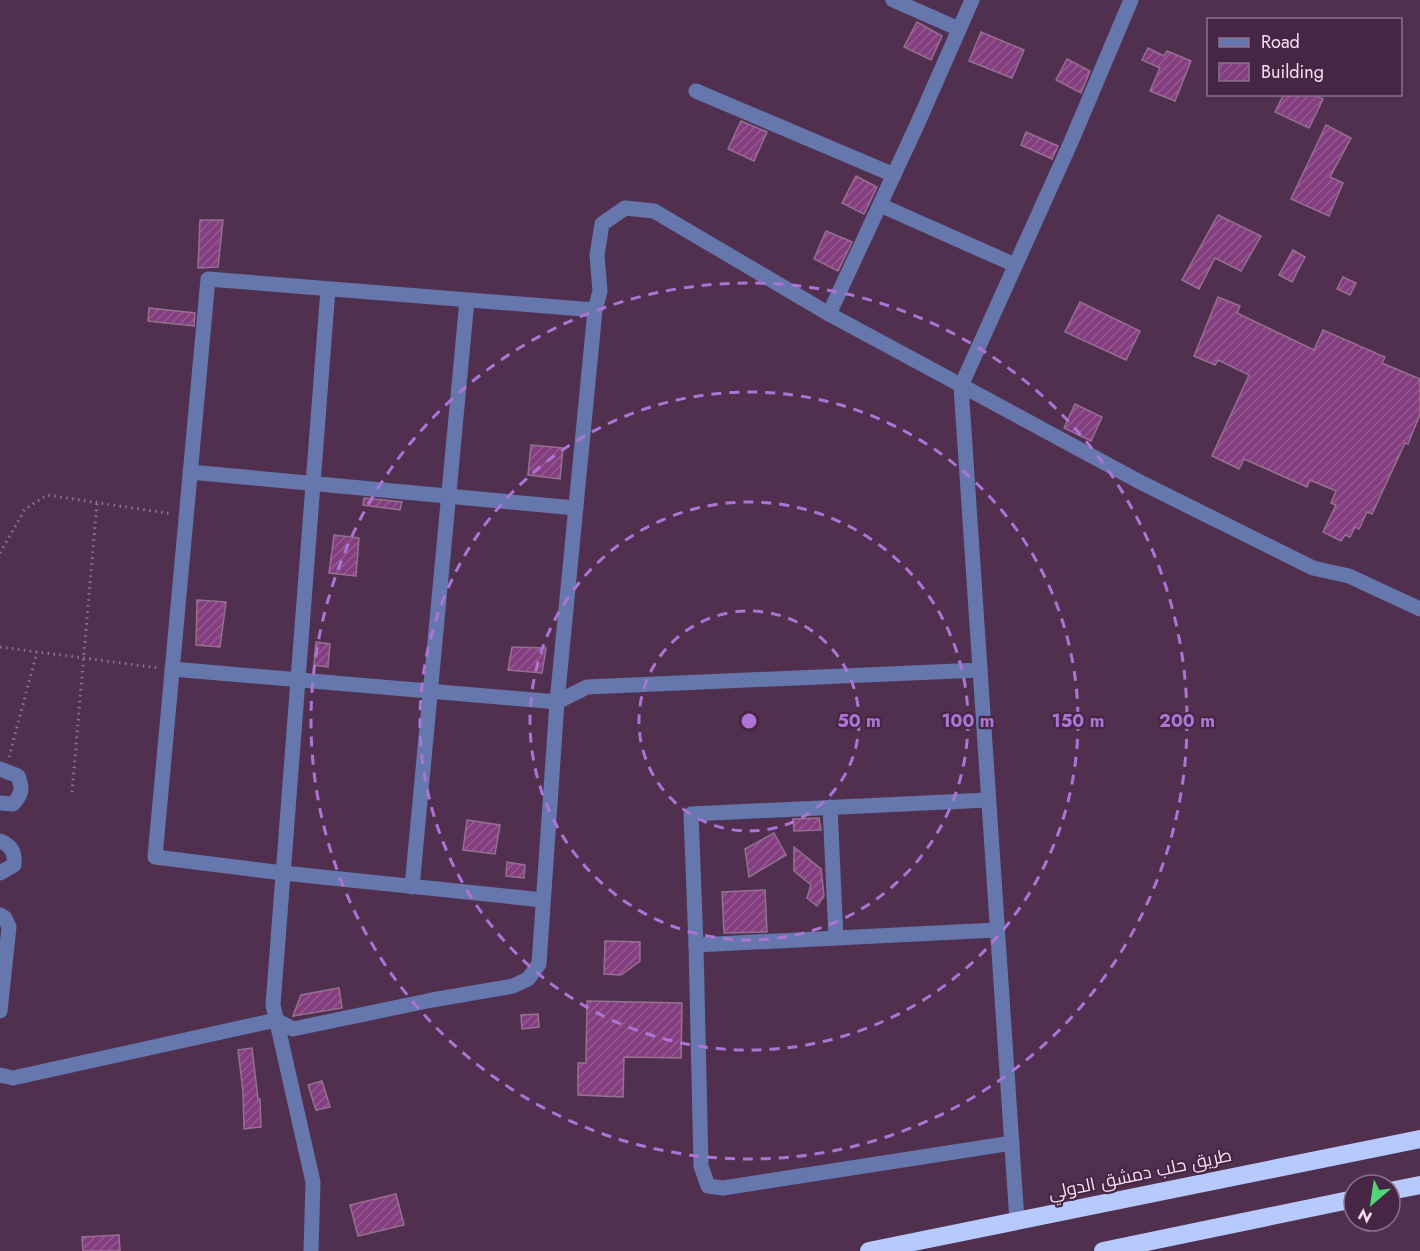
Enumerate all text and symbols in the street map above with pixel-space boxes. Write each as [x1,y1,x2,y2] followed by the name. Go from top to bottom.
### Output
[1207,18,1402,96] legend
[1261,29,1300,55] text: Road
[1261,59,1324,85] text: Building
[837,708,881,734] text: 50 m
[941,708,995,734] text: 100 m
[1052,708,1104,734] text: 150 m
[1159,708,1215,734] text: 200 m
[739,711,759,731] centre of rings
[1046,1142,1234,1207] street label: طريق حلب دمشق الدولي
[1342,1173,1402,1233] north arrow
[1354,1203,1376,1229] text: N

